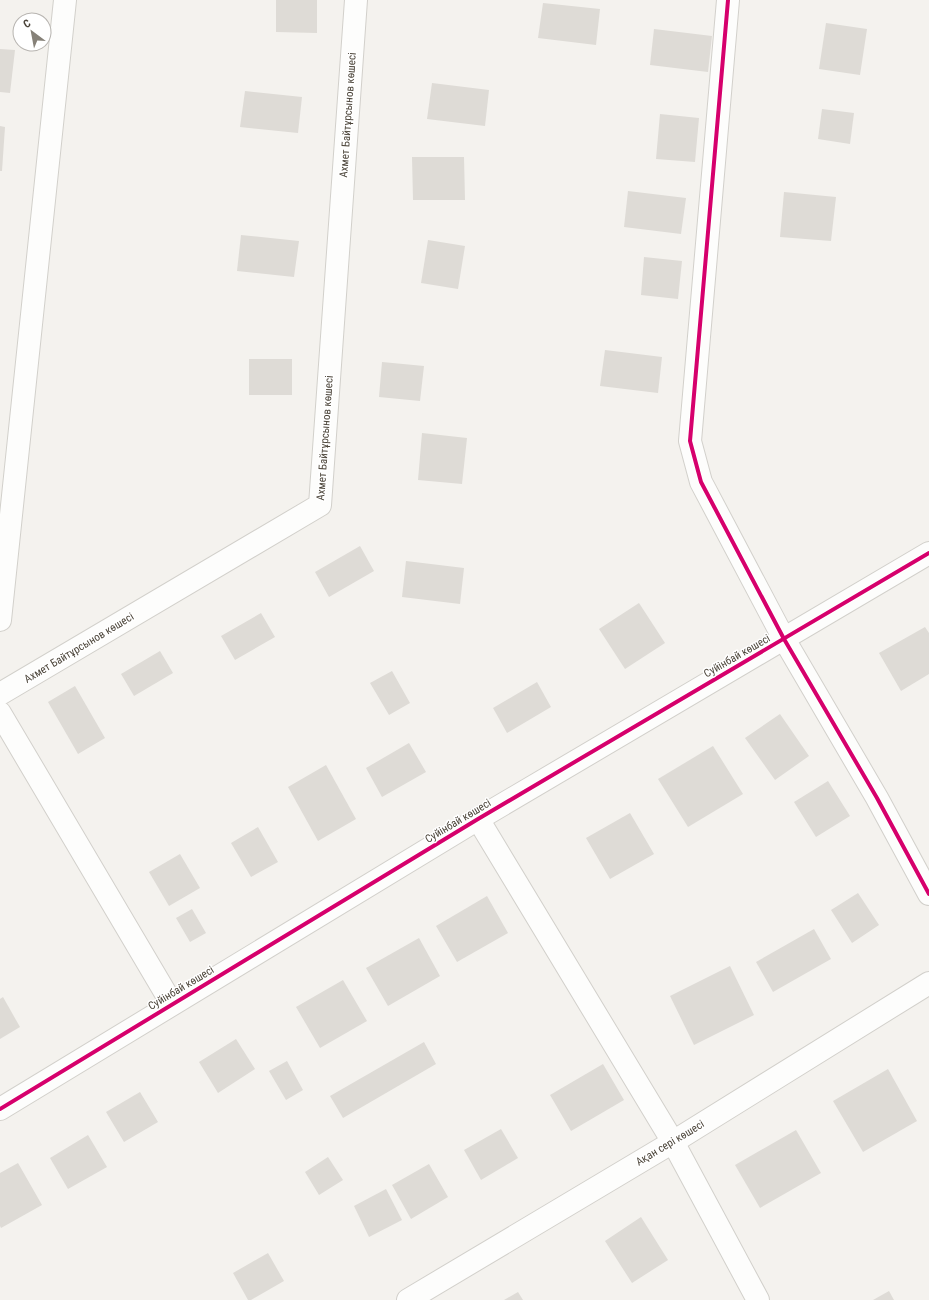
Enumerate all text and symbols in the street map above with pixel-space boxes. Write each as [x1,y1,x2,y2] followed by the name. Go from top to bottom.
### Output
[12,12,52,52] north arrow
[21,17,33,31] text: С
[337,52,359,178] street label: Ахмет Байтұрсынов көшесі
[314,375,336,501] street label: Ахмет Байтұрсынов көшесі
[22,610,136,686] street label: Ахмет Байтұрсынов көшесі
[702,632,772,680] street label: Суйінбай көшесі
[423,796,493,846] street label: Суйінбай көшесі
[146,963,216,1013] street label: Суйінбай көшесі
[633,1117,707,1169] street label: Ақан сері көшесі

